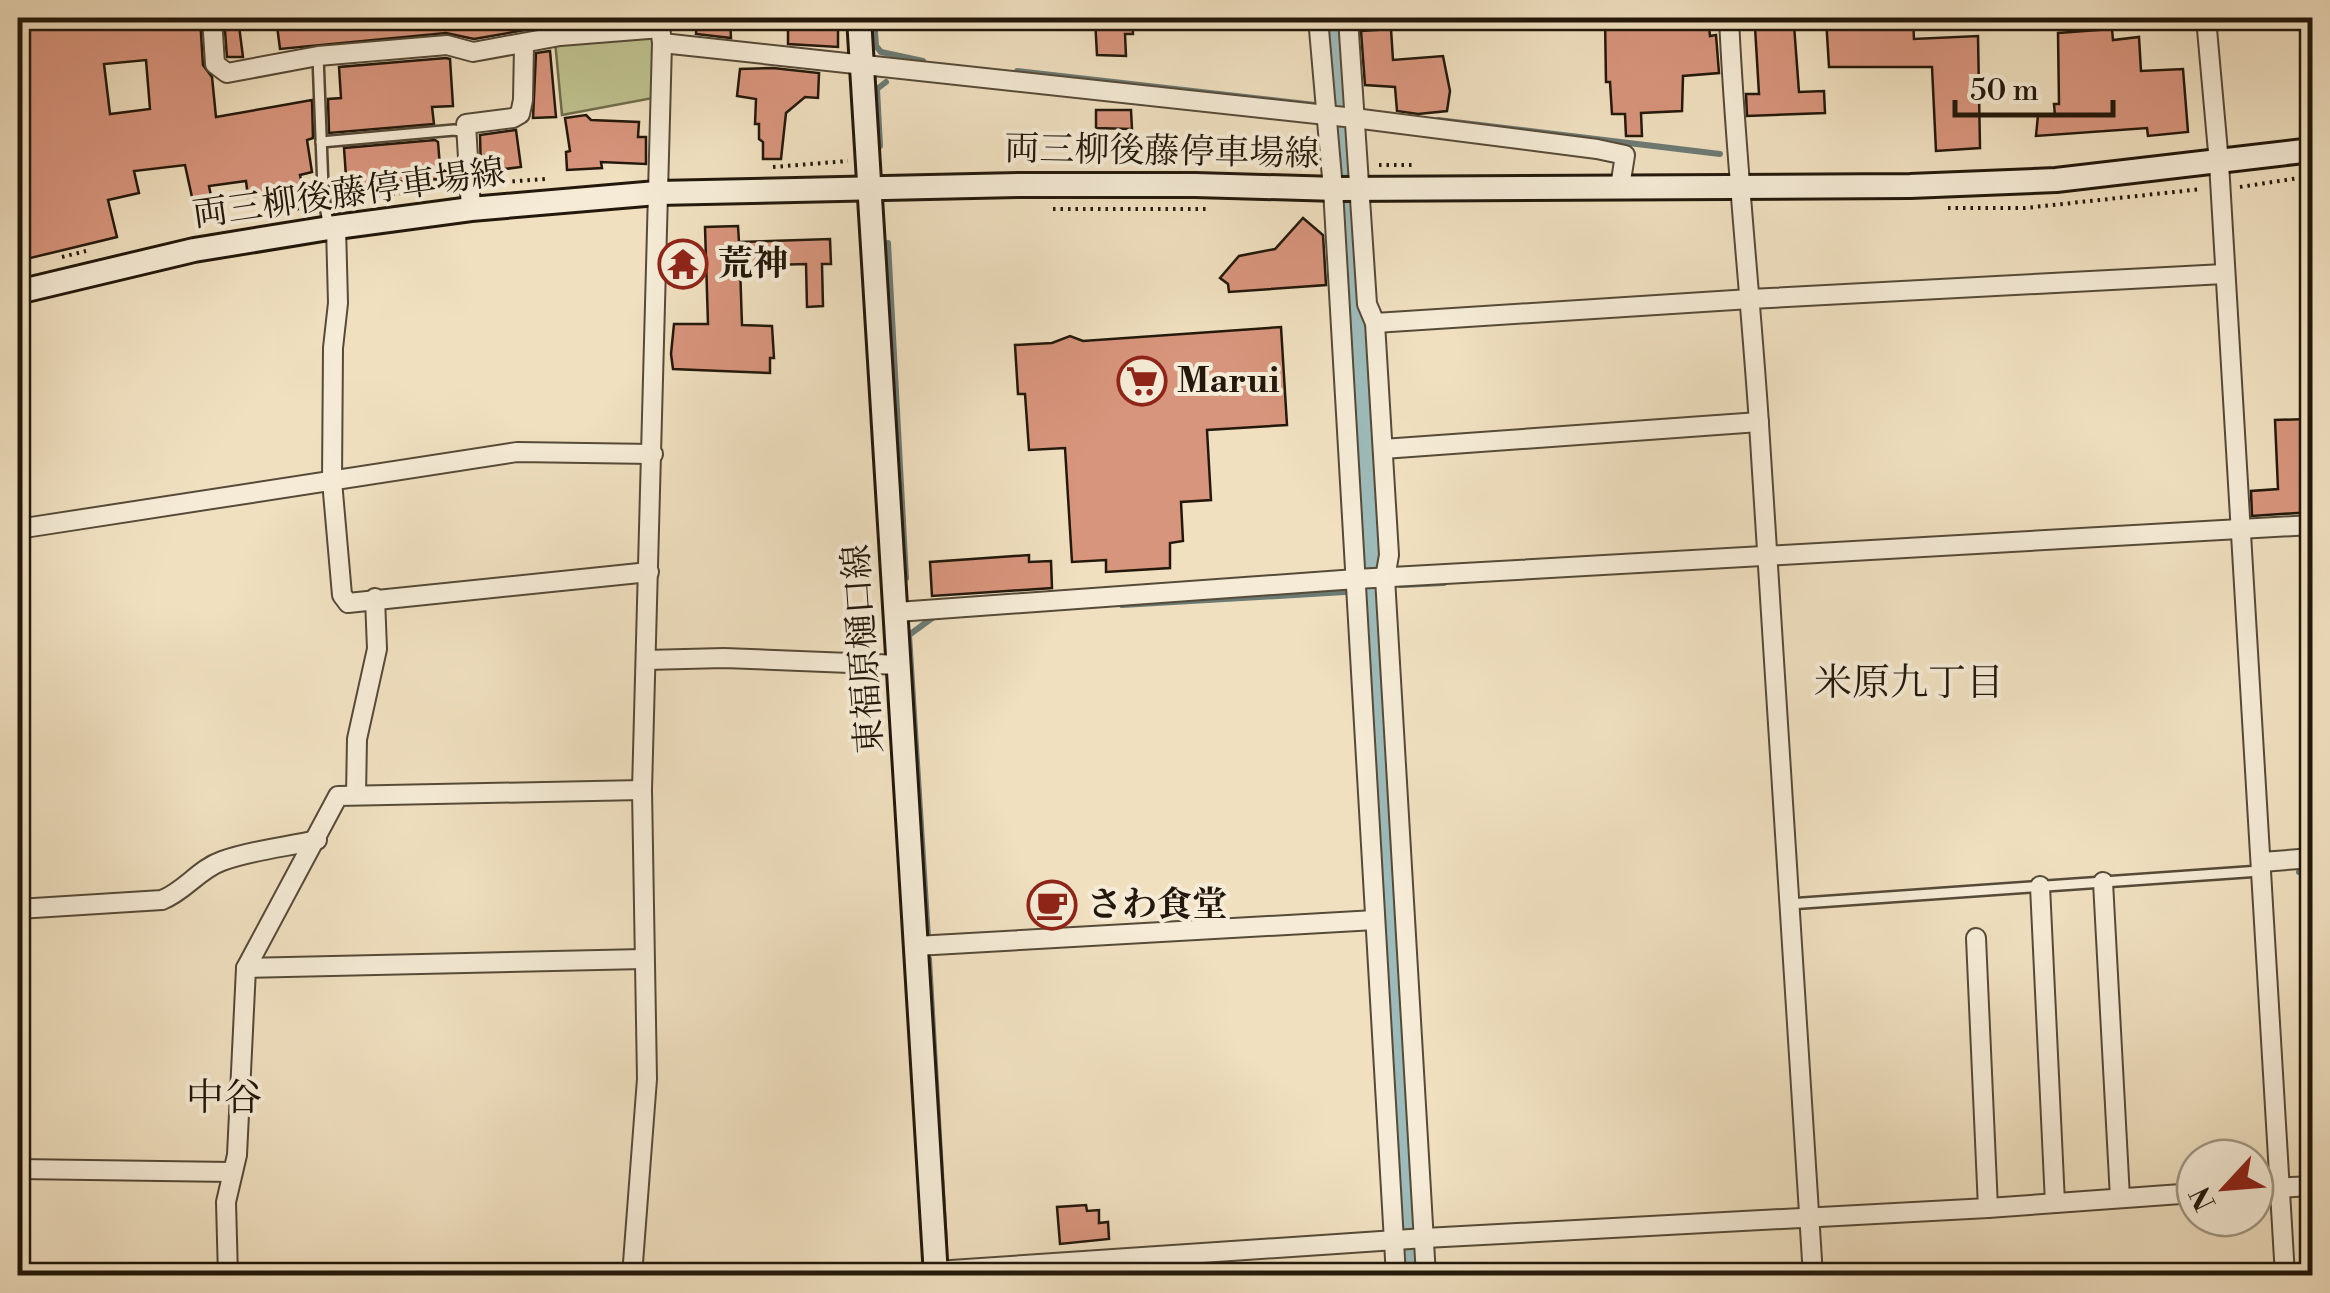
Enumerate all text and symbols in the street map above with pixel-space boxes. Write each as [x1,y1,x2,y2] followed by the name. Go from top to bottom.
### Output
[1955,55,2112,117] scale bar
[1970,72,2039,110] text: 50 m
[1004,128,1320,176] street label: 両三柳後藤停車場線
[190,151,508,237] street label: 両三柳後藤停車場線
[657,238,709,290] temple icon: 荒神
[718,243,788,286] place label: 荒神
[1116,355,1168,407] supermarket icon: Marui
[1177,360,1280,403] place label: Marui
[835,543,893,755] street label: 東福原樋口線
[1814,660,2004,707] district label: 米原九丁目
[1026,879,1078,931] cafe icon: さわ食堂
[1087,884,1227,927] place label: さわ食堂
[186,1075,262,1122] district label: 中谷
[2175,1138,2275,1238] north arrow
[2183,1181,2224,1216] text: N

